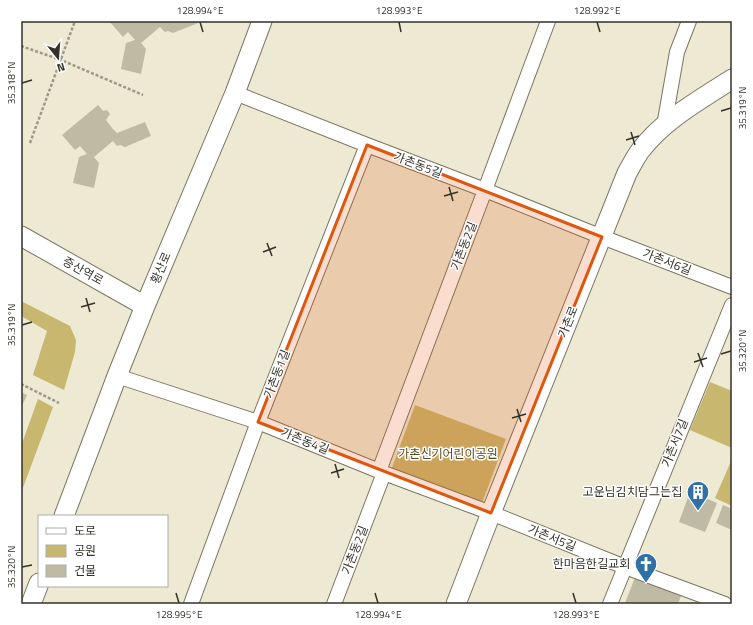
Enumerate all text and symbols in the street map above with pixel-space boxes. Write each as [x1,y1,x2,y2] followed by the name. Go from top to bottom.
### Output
[177,3,224,18] text: 128.994°E
[376,3,423,18] text: 128.993°E
[574,3,621,18] text: 128.992°E
[38,38,78,78] north arrow
[55,59,67,76] text: N
[4,62,19,104] text: 35.318°N
[735,87,750,129] text: 35.319°N
[391,147,445,183] street label: 가촌동5길
[446,219,482,273] street label: 가촌동2길
[640,244,694,280] street label: 가촌서6길
[145,249,176,287] street label: 황산로
[59,252,107,290] street label: 증산역로
[553,303,583,341] street label: 가촌로
[4,304,19,346] text: 35.319°N
[735,330,750,372] text: 35.320°N
[259,347,295,401] street label: 가촌동1길
[656,416,693,470] street label: 가촌서7길
[278,422,332,459] street label: 가촌동4길
[398,444,498,463] park label: 가촌신기어린이공원
[685,479,711,512] building icon: 고운님김치담그는집
[583,482,682,501] place label: 고운님김치담그는집
[38,515,168,587] legend
[525,519,579,556] street label: 가촌서5길
[74,521,96,540] text: 도로
[337,523,373,577] street label: 가촌동2길
[74,541,96,560] text: 공원
[4,546,19,588] text: 35.320°N
[633,551,659,584] church icon: 한마음한길교회
[553,554,630,573] place label: 한마음한길교회
[74,561,96,580] text: 건물
[156,607,203,622] text: 128.995°E
[355,607,402,622] text: 128.994°E
[553,607,600,622] text: 128.993°E

